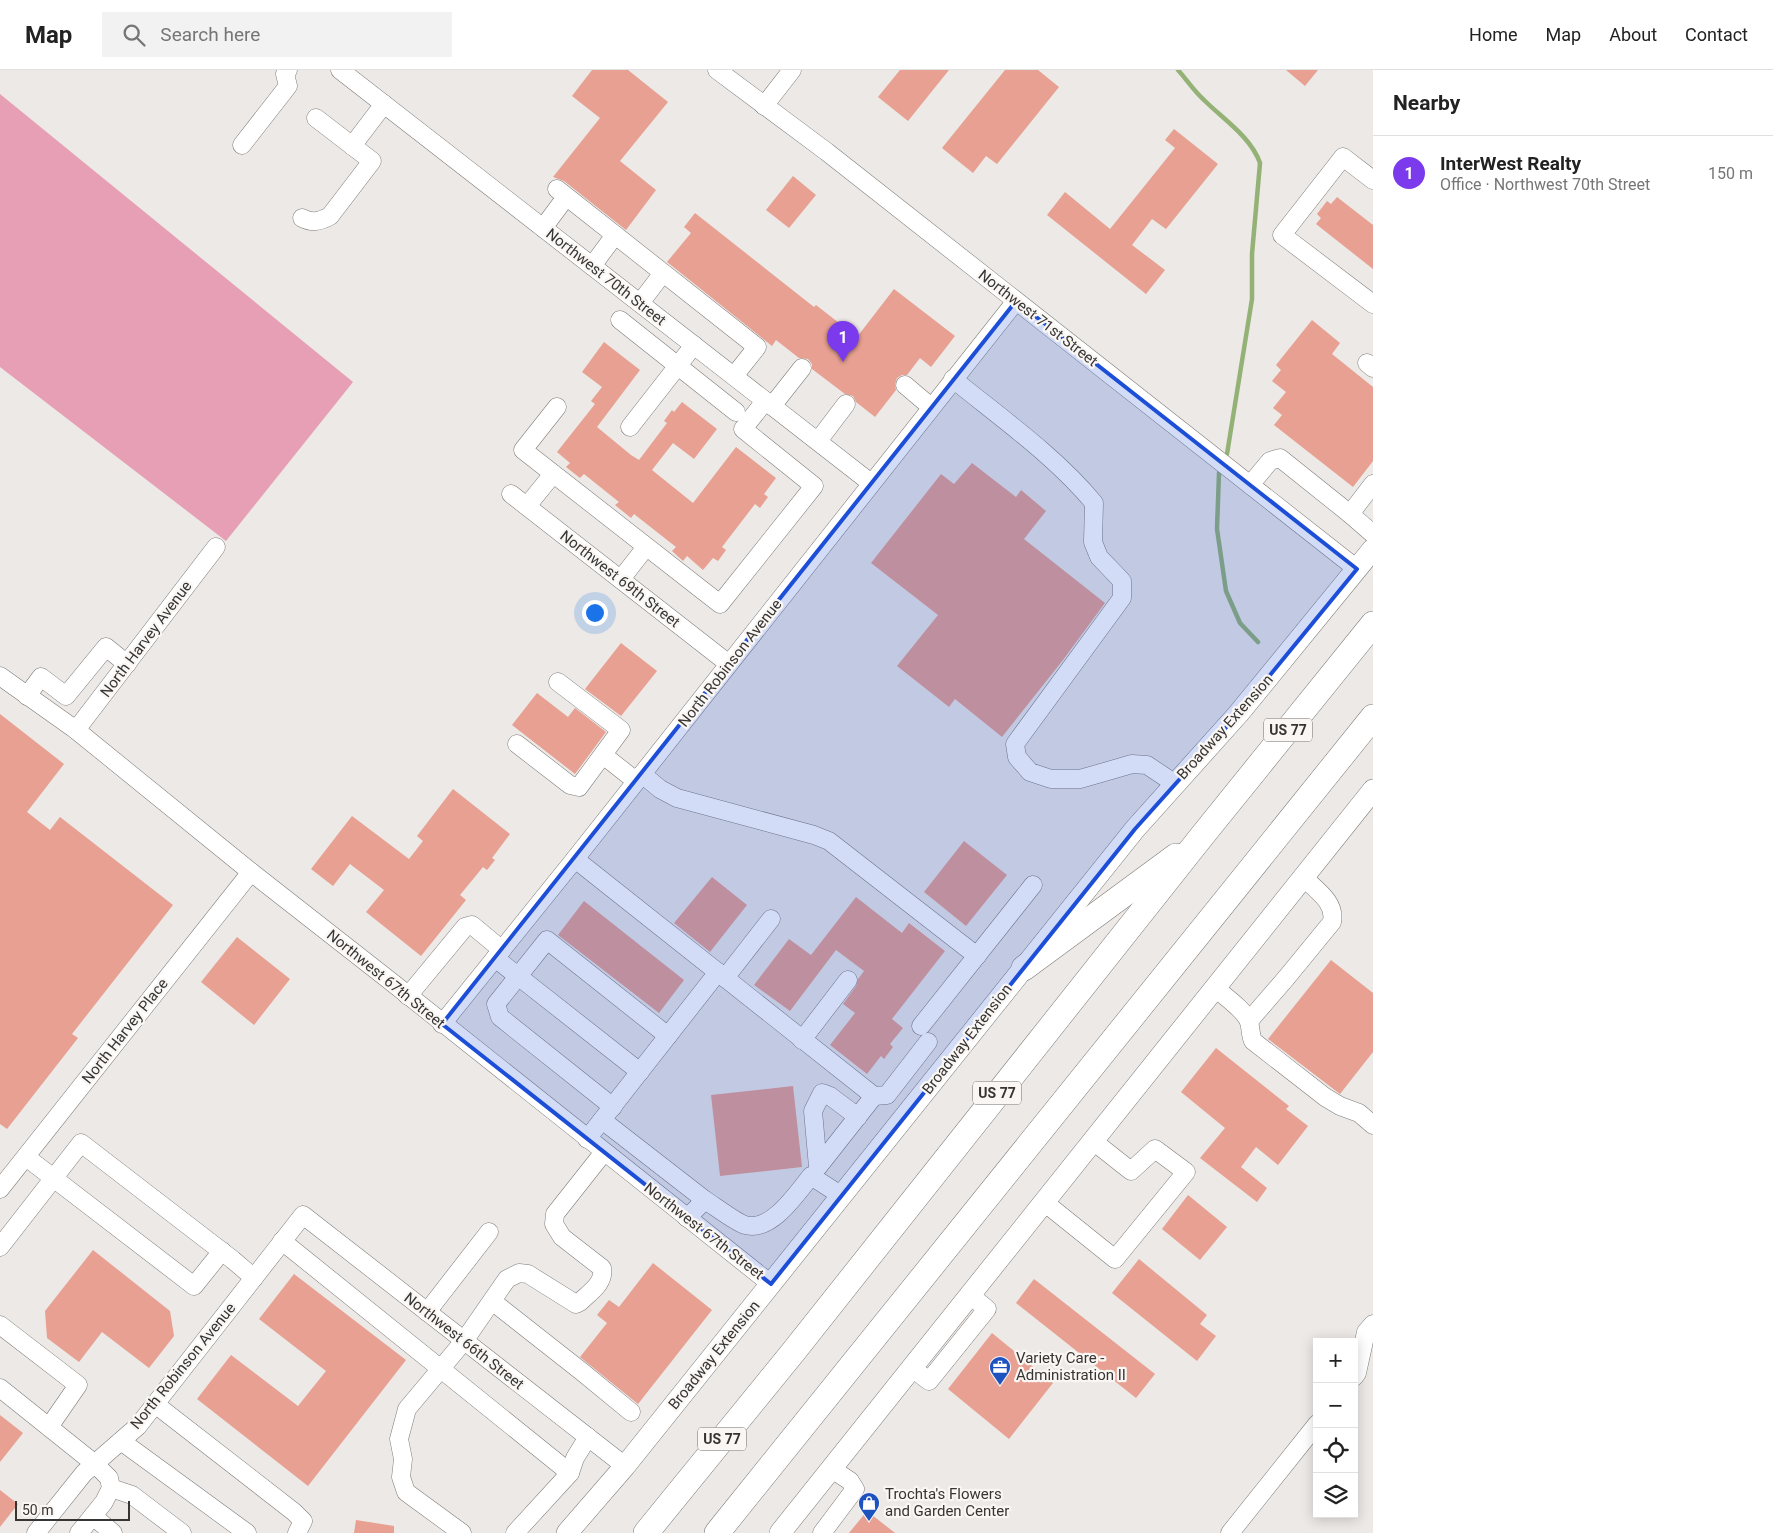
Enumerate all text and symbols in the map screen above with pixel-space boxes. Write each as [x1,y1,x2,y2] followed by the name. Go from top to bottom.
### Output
[102,12,452,57] search box
[25,21,72,49] text: Map
[120,21,148,49] icon: search
[160,23,260,46] text: Search here
[1469,24,1518,45] text: Home
[1546,24,1581,45] text: Map
[1609,24,1657,45] text: About
[1685,24,1748,45] text: Contact
[1393,91,1460,115] text: Nearby
[1440,152,1581,175] text: InterWest Realty
[1404,164,1414,183] text: 1
[1708,164,1753,183] text: 150 m
[1440,175,1650,194] text: Office · Northwest 70th Street
[543,225,669,329] street label: Northwest 70th Street
[975,266,1101,370] street label: Northwest 71st Street
[827,321,859,362] pin: 1
[557,527,683,631] street label: Northwest 69th Street
[97,577,196,701] street label: North Harvey Avenue
[675,596,785,730] street label: North Robinson Avenue
[582,600,608,626] your location
[1173,671,1277,783] street label: Broadway Extension
[1264,718,1312,742] road number: US 77
[323,926,449,1032] street label: Northwest 67th Street
[78,975,172,1087] street label: North Harvey Place
[918,980,1016,1098] street label: Broadway Extension
[973,1081,1021,1104] road number: US 77
[641,1179,767,1283] street label: Northwest 67th Street
[401,1289,527,1393] street label: Northwest 66th Street
[665,1297,763,1413] street label: Broadway Extension
[127,1299,239,1433] street label: North Robinson Avenue
[1313,1338,1358,1518] map controls
[1313,1338,1358,1383] button: +
[1016,1349,1126,1384] place label: Variety Care - Administration II
[988,1355,1012,1386] office icon: Variety Care - Administration II
[1313,1383,1358,1428] button: −
[698,1428,746,1450] road number: US 77
[1313,1428,1358,1473] button: locate
[1313,1473,1358,1518] button: layers
[885,1485,1009,1520] place label: Trochta's Flowers and Garden Center
[857,1491,881,1522] shop icon: Trochta's Flowers and Garden Center
[15,1498,130,1521] scale bar
[22,1502,54,1518] text: 50 m

